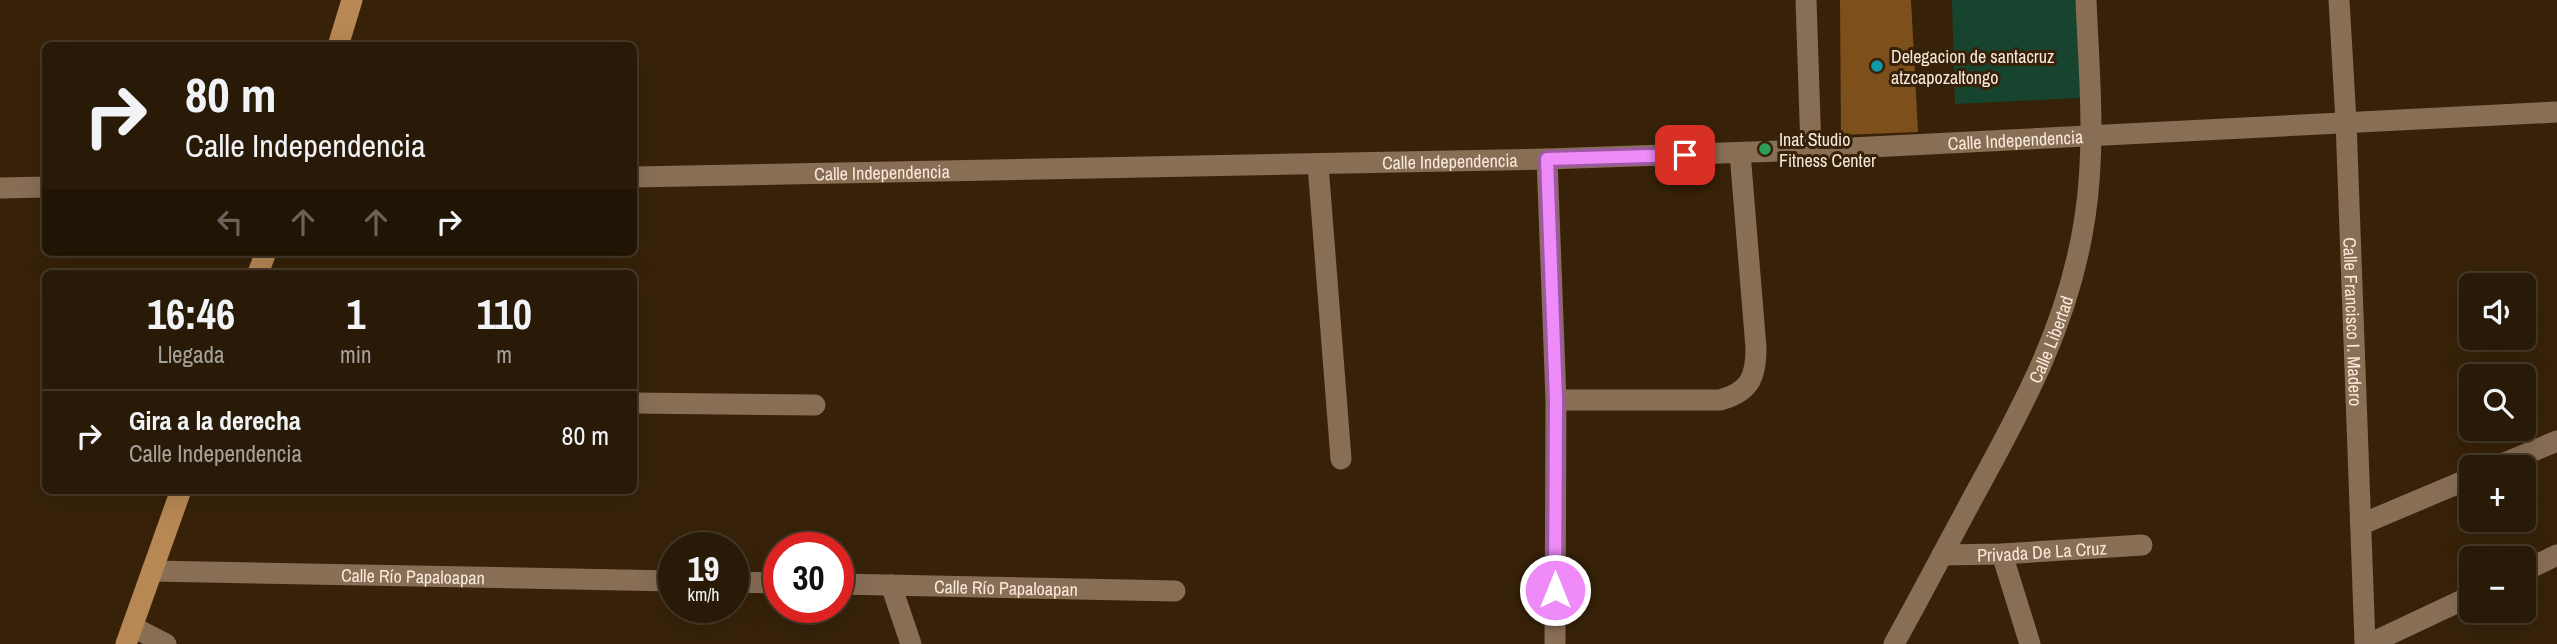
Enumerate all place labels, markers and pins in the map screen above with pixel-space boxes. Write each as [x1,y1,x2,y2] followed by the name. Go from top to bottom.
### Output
[1891,44,2054,90] place label: Delegacion de santacruz atzcapozaltongo
[1869,58,1885,74] marker: Delegacion de santacruz atzcapozaltongo
[1655,125,1715,185] pin
[1779,127,1876,173] place label: Inat Studio Fitness Center
[1757,141,1773,157] marker: Inat Studio Fitness Center

